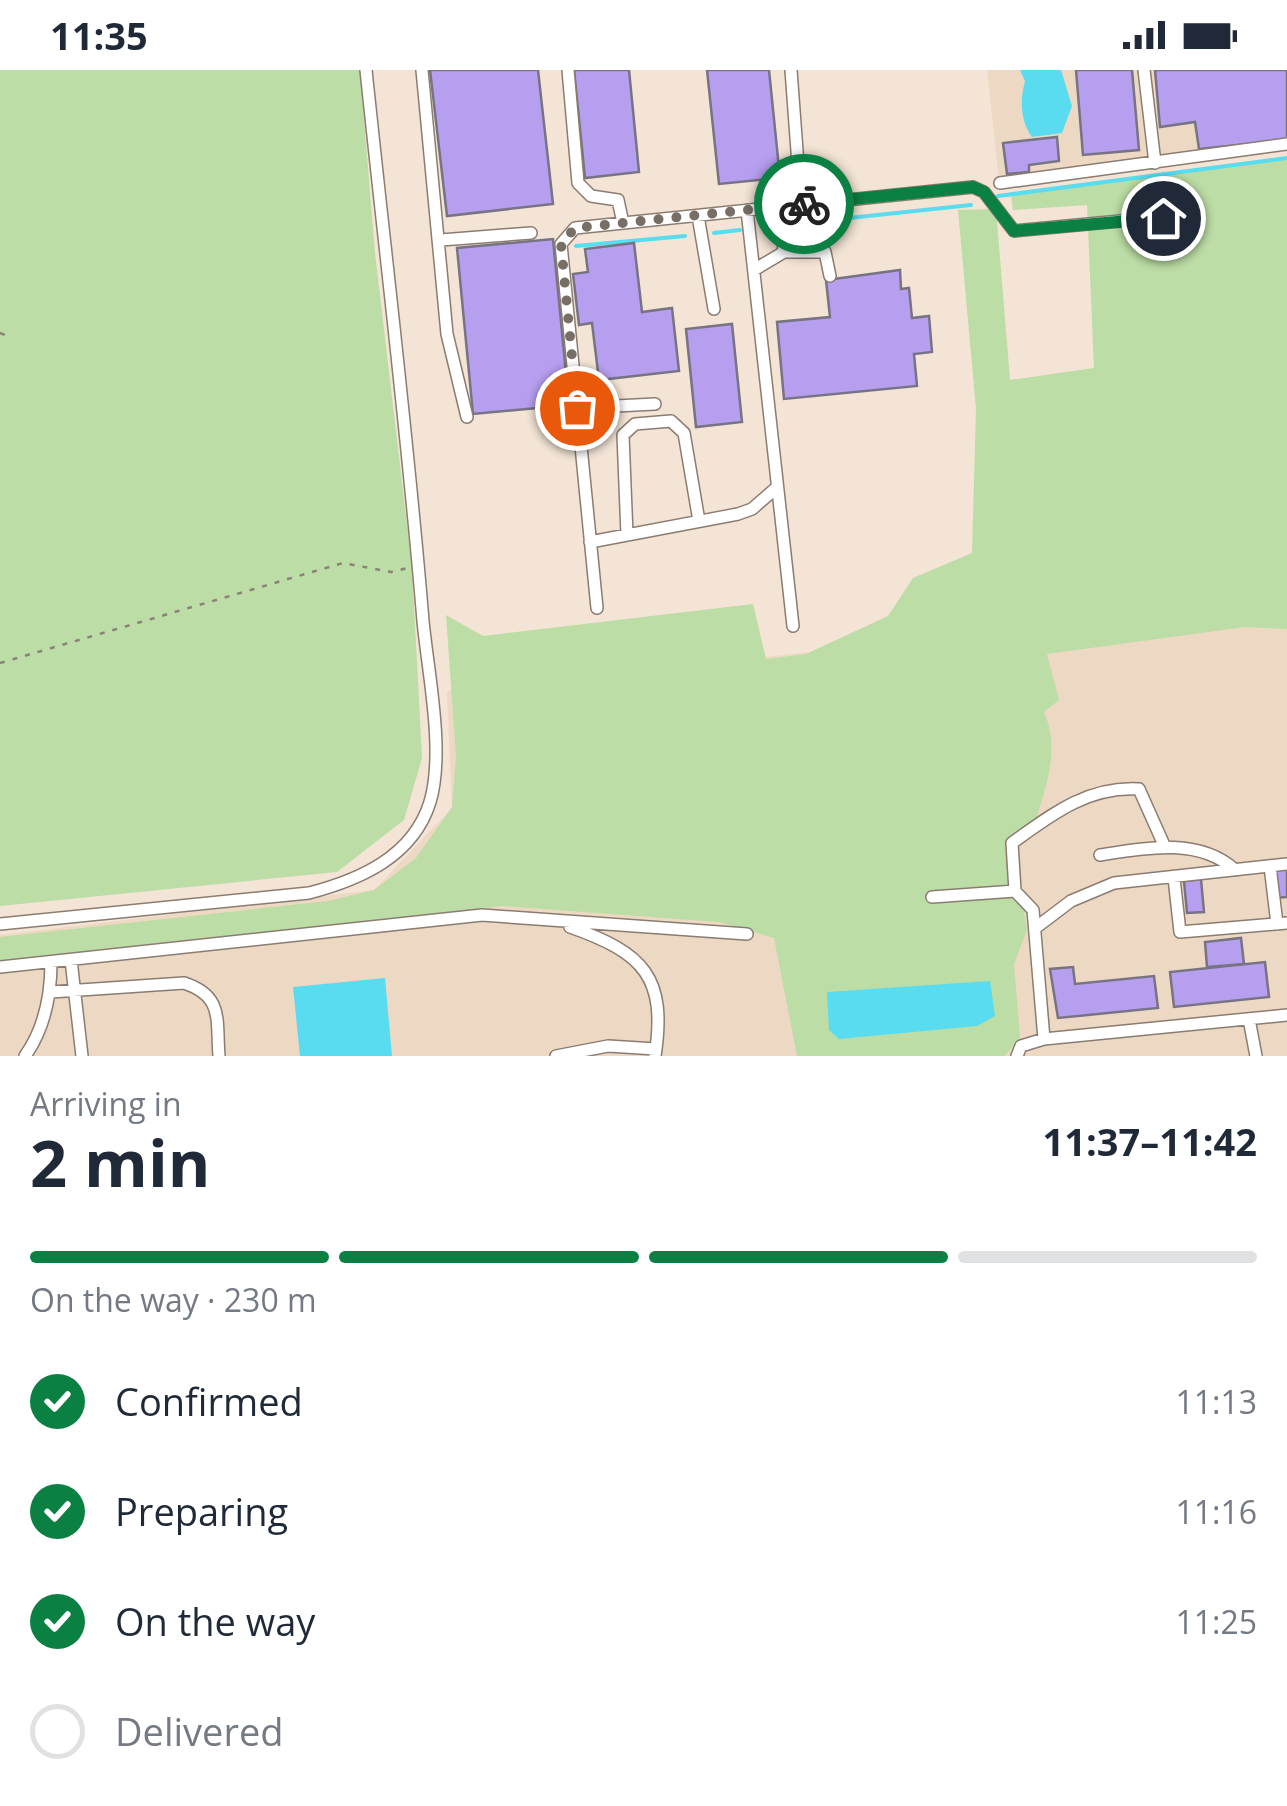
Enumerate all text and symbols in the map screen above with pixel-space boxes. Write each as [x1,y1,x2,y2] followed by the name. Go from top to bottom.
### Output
[50,9,148,61] text: 11:35
[754,154,854,254] courier
[1121,176,1206,261] pin
[777,177,832,232] icon: bike
[1136,191,1191,246] icon: home
[535,366,620,451] pin
[550,381,605,436] icon: bag
[30,1082,182,1125] text: Arriving in
[1043,1115,1257,1167] text: 11:37–11:42
[30,1118,210,1206] text: 2 min
[30,1278,317,1321] text: On the way · 230 m
[30,1374,85,1429] icon: check
[115,1375,303,1427] text: Confirmed
[1175,1380,1257,1423] text: 11:13
[30,1484,85,1539] icon: check
[115,1485,288,1537] text: Preparing
[1175,1490,1257,1533] text: 11:16
[30,1594,85,1649] icon: check
[115,1595,315,1647] text: On the way
[1175,1600,1257,1643] text: 11:25
[115,1705,284,1757] text: Delivered

